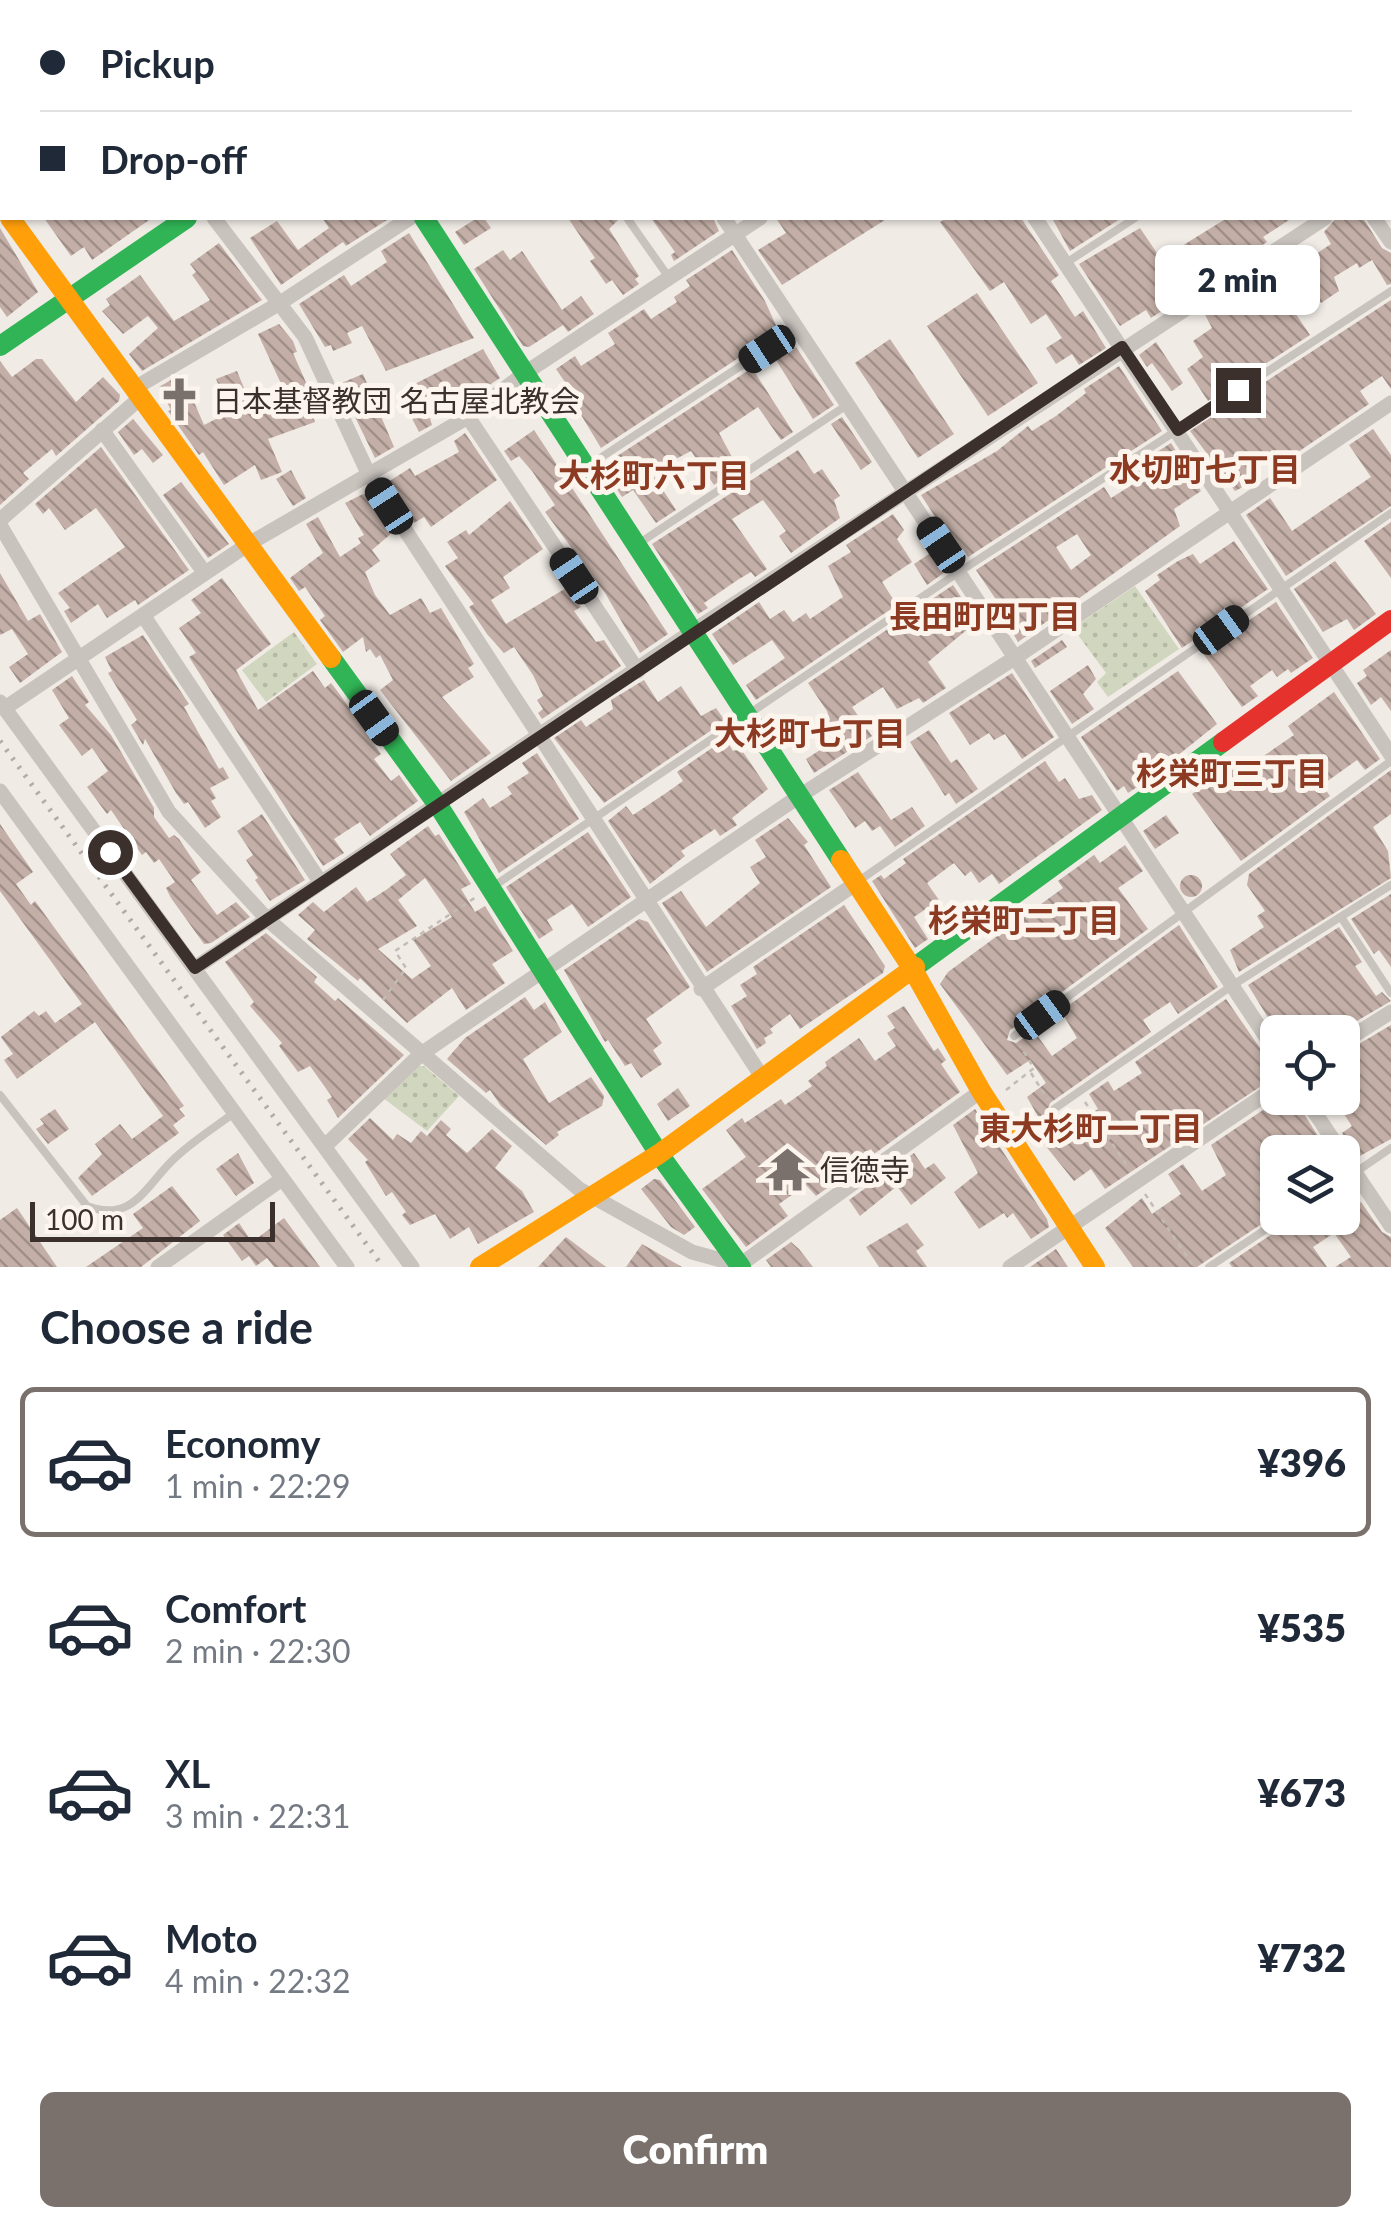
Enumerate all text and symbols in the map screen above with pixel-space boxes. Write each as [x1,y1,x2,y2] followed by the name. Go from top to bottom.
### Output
[100,40,215,86] text: Pickup
[100,136,247,182] text: Drop-off
[1156,245,1320,315] callout: 2 min
[1198,260,1277,299] text: 2 min
[734,320,800,378] car
[1216,368,1261,413] route end
[155,376,203,424] church icon: 日本基督教団 名古屋北教会
[212,382,580,418] place label: 日本基督教団 名古屋北教会
[1109,449,1301,488] district label: 水切町七丁目
[558,455,750,494] district label: 大杉町六丁目
[360,473,418,539] car
[912,512,970,578] car
[545,543,603,609] car
[889,596,1081,635] district label: 長田町四丁目
[1188,600,1254,660] car
[344,685,404,751] car
[714,713,906,752] district label: 大杉町七丁目
[1136,753,1328,792] district label: 杉栄町三丁目
[88,830,133,875] route start
[928,900,1120,939] district label: 杉栄町二丁目
[1009,985,1075,1045] car
[1260,1015,1360,1235] map controls
[1260,1015,1360,1115] button: locate
[979,1108,1203,1147] district label: 東大杉町一丁目
[1260,1135,1360,1235] button: layers
[763,1145,811,1193] temple icon: 信徳寺
[820,1151,910,1187] place label: 信徳寺
[30,1197,275,1242] scale bar
[45,1202,124,1236] text: 100 m
[40,1300,313,1354] text: Choose a ride
[45,1417,135,1507] icon: car
[165,1420,320,1466] text: Economy
[1258,1439,1346,1485] text: ¥396
[165,1466,351,1505] text: 1 min · 22:29
[45,1582,135,1672] icon: car
[165,1585,306,1631] text: Comfort
[1258,1604,1346,1650] text: ¥535
[165,1631,351,1670] text: 2 min · 22:30
[45,1747,135,1837] icon: car
[165,1750,210,1796] text: XL
[1258,1769,1346,1815] text: ¥673
[165,1796,351,1835] text: 3 min · 22:31
[45,1912,135,2002] icon: car
[165,1915,258,1961] text: Moto
[1258,1934,1346,1980] text: ¥732
[165,1961,351,2000] text: 4 min · 22:32
[40,2092,1351,2207] button: Confirm

